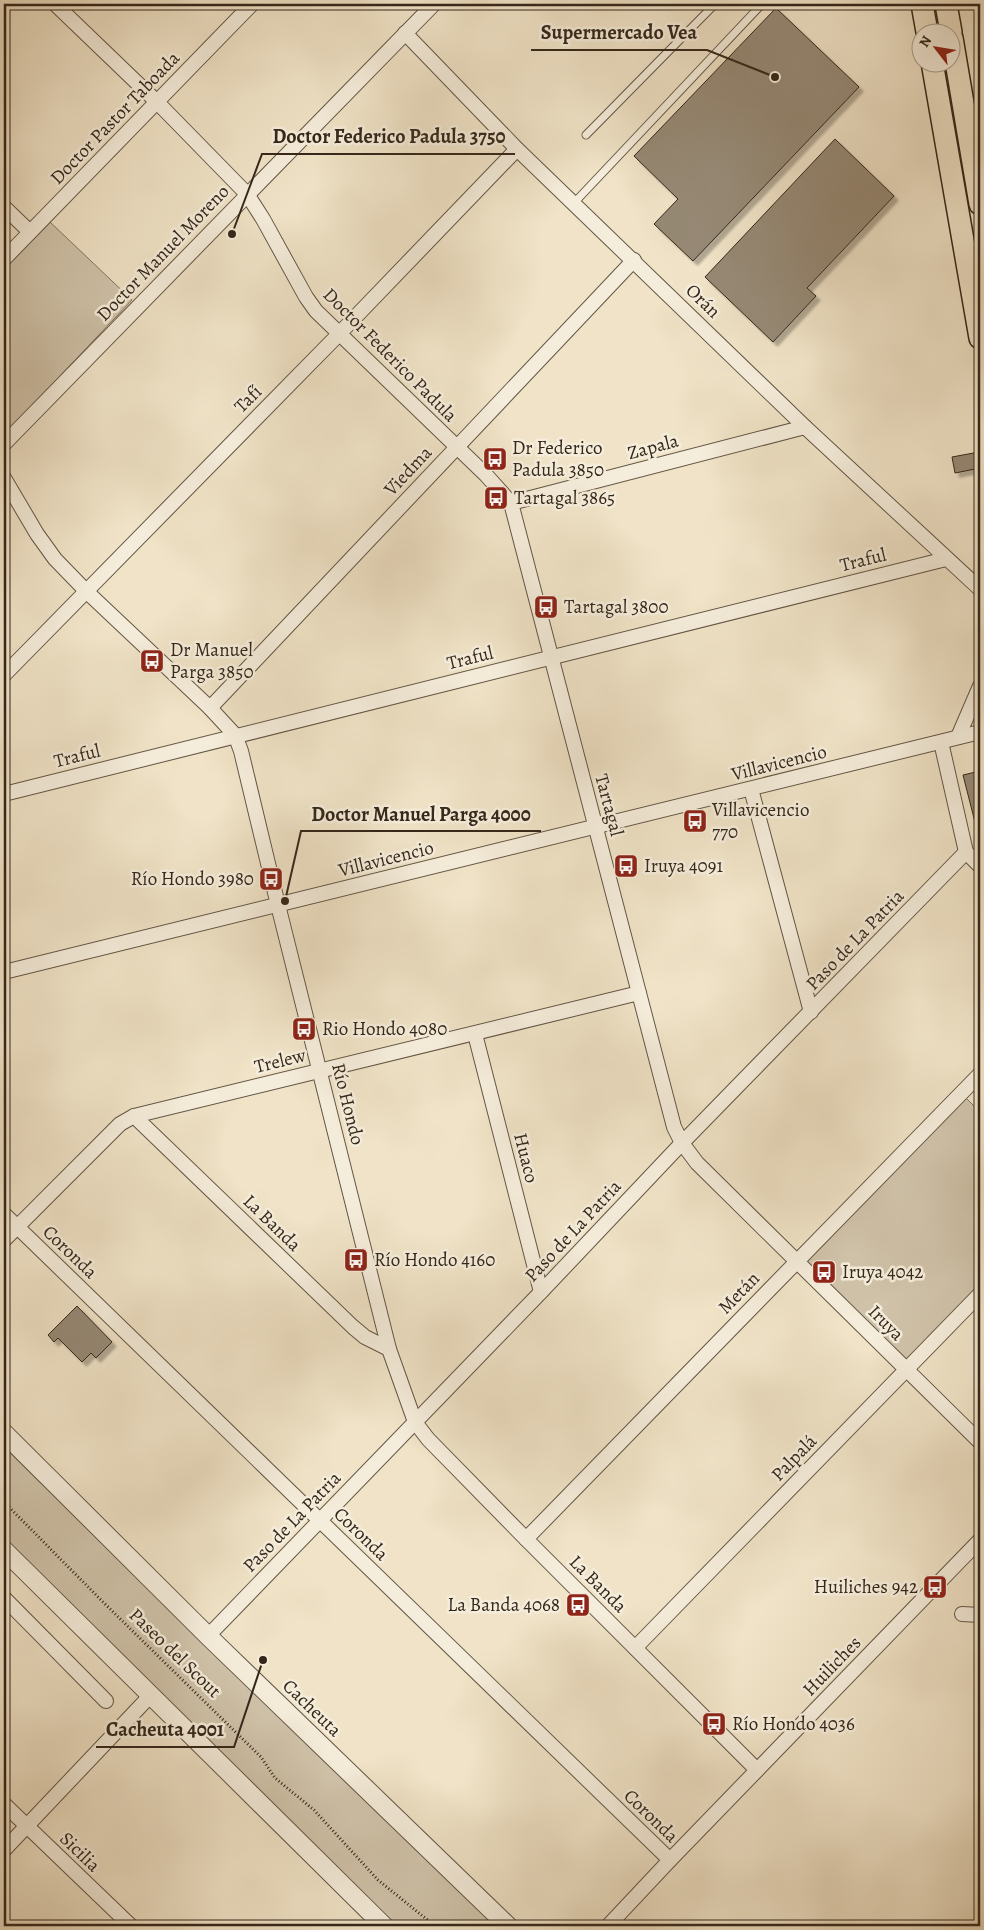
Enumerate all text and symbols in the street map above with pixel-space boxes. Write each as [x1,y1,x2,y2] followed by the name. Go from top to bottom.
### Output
[531,15,707,50] callout: Supermercado Vea
[541,19,698,46] text: Supermercado Vea
[912,22,962,72] north arrow
[915,32,936,51] text: N
[44,45,186,190] street label: Doctor Pastor Taboada
[262,119,515,154] callout: Doctor Federico Padula 3750
[272,123,506,150] text: Doctor Federico Padula 3750
[91,179,235,327] street label: Doctor Manuel Moreno
[680,278,726,324] street label: Orán
[317,282,463,428] street label: Doctor Federico Padula
[228,379,268,419] street label: Tafí
[625,428,682,466] street label: Zapala
[512,435,604,483] place label: Dr Federico Padula 3850
[377,440,438,502] street label: Viedma
[482,446,508,472] bus stop icon: Dr Federico Padula 3850
[483,485,509,511] bus stop icon: Tartagal 3865
[514,485,615,511] place label: Tartagal 3865
[837,542,889,578] street label: Traful
[533,594,559,620] bus stop icon: Tartagal 3800
[564,594,669,620] place label: Tartagal 3800
[170,637,254,685] place label: Dr Manuel Parga 3850
[444,640,496,676] street label: Traful
[139,648,165,674] bus stop icon: Dr Manuel Parga 3850
[51,738,103,774] street label: Traful
[728,739,829,788] street label: Villavicencio
[588,771,630,839] street label: Tartagal
[301,796,541,831] callout: Doctor Manuel Parga 4000
[711,797,809,845] place label: Villavicencio 770
[311,801,531,828] text: Doctor Manuel Parga 4000
[682,808,708,834] bus stop icon: Villavicencio 770
[335,835,436,884] street label: Villavicencio
[613,853,639,879] bus stop icon: Iruya 4091
[644,853,723,879] place label: Iruya 4091
[131,866,254,892] place label: Río Hondo 3980
[258,866,284,892] bus stop icon: Río Hondo 3980
[800,884,910,996] street label: Paso de La Patria
[291,1016,317,1042] bus stop icon: Rio Hondo 4080
[322,1016,447,1042] place label: Rio Hondo 4080
[252,1042,309,1080] street label: Trelew
[325,1060,371,1148] street label: Río Hondo
[507,1130,545,1186] street label: Huaco
[519,1174,627,1288] street label: Paso de La Patria
[237,1189,307,1257] street label: La Banda
[37,1219,103,1285] street label: Coronda
[343,1247,369,1273] bus stop icon: Río Hondo 4160
[374,1247,495,1273] place label: Río Hondo 4160
[811,1259,837,1285] bus stop icon: Iruya 4042
[842,1259,923,1285] place label: Iruya 4042
[712,1266,766,1320] street label: Metán
[862,1299,910,1347] street label: Iruya
[765,1429,823,1487] street label: Palpalá
[237,1466,347,1578] street label: Paso de La Patria
[328,1501,394,1567] street label: Coronda
[563,1549,633,1619] street label: La Banda
[814,1574,918,1600] place label: Huiliches 942
[922,1574,948,1600] bus stop icon: Huiliches 942
[448,1592,560,1618] place label: La Banda 4068
[565,1592,591,1618] bus stop icon: La Banda 4068
[123,1602,227,1704] street label: Paseo del Scout
[797,1630,867,1702] street label: Huiliches
[277,1673,347,1743] street label: Cacheuta
[701,1711,727,1737] bus stop icon: Río Hondo 4036
[732,1711,855,1737] place label: Río Hondo 4036
[96,1712,234,1747] callout: Cacheuta 4001
[106,1716,224,1743] text: Cacheuta 4001
[618,1783,684,1849] street label: Coronda
[54,1826,106,1878] street label: Sicilia

